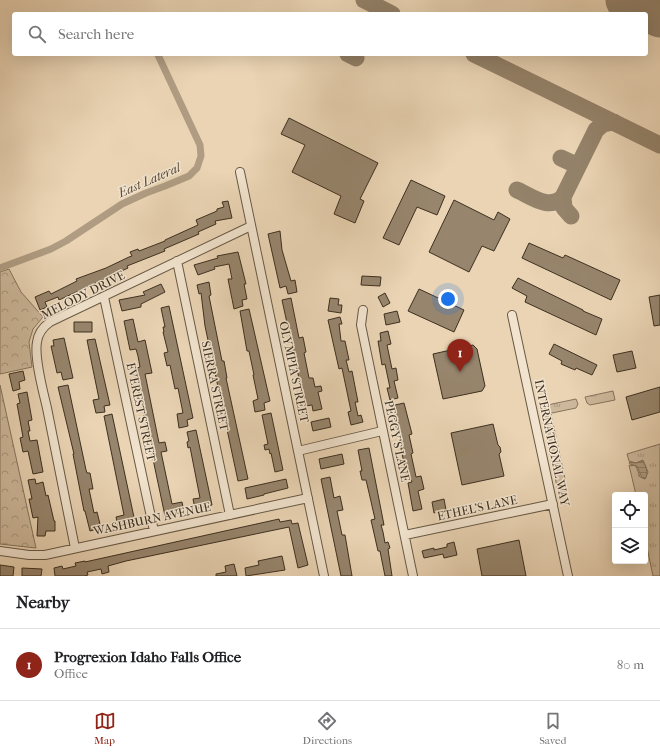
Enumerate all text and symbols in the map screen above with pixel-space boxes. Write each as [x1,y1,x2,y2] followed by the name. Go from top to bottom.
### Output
[12,12,648,56] search box
[26,23,48,45] icon: search
[58,25,134,43] text: Search here
[115,159,184,201] water label: East Lateral
[39,268,127,322] street label: MELODY DRIVE
[438,289,458,309] your location
[276,320,312,425] street label: OLYMPIA STREET
[447,339,473,372] pin: 1
[199,340,232,433] street label: SIERRA STREET
[124,361,159,464] street label: EVEREST STREET
[532,378,572,509] street label: INTERNATIONAL WAY
[382,399,412,483] street label: PEGGY'S LANE
[612,492,648,564] map controls
[612,492,648,528] button: locate
[436,493,518,523] street label: ETHEL'S LANE
[91,500,212,539] street label: WASHBURN AVENUE
[612,528,648,564] button: layers
[16,592,70,612] text: Nearby
[54,648,241,666] text: Progrexion Idaho Falls Office
[27,657,31,672] text: 1
[617,657,644,672] text: 80 m
[54,666,88,681] text: Office
[94,710,116,747] tab: Map
[303,710,352,747] tab: Directions
[539,710,566,747] tab: Saved

